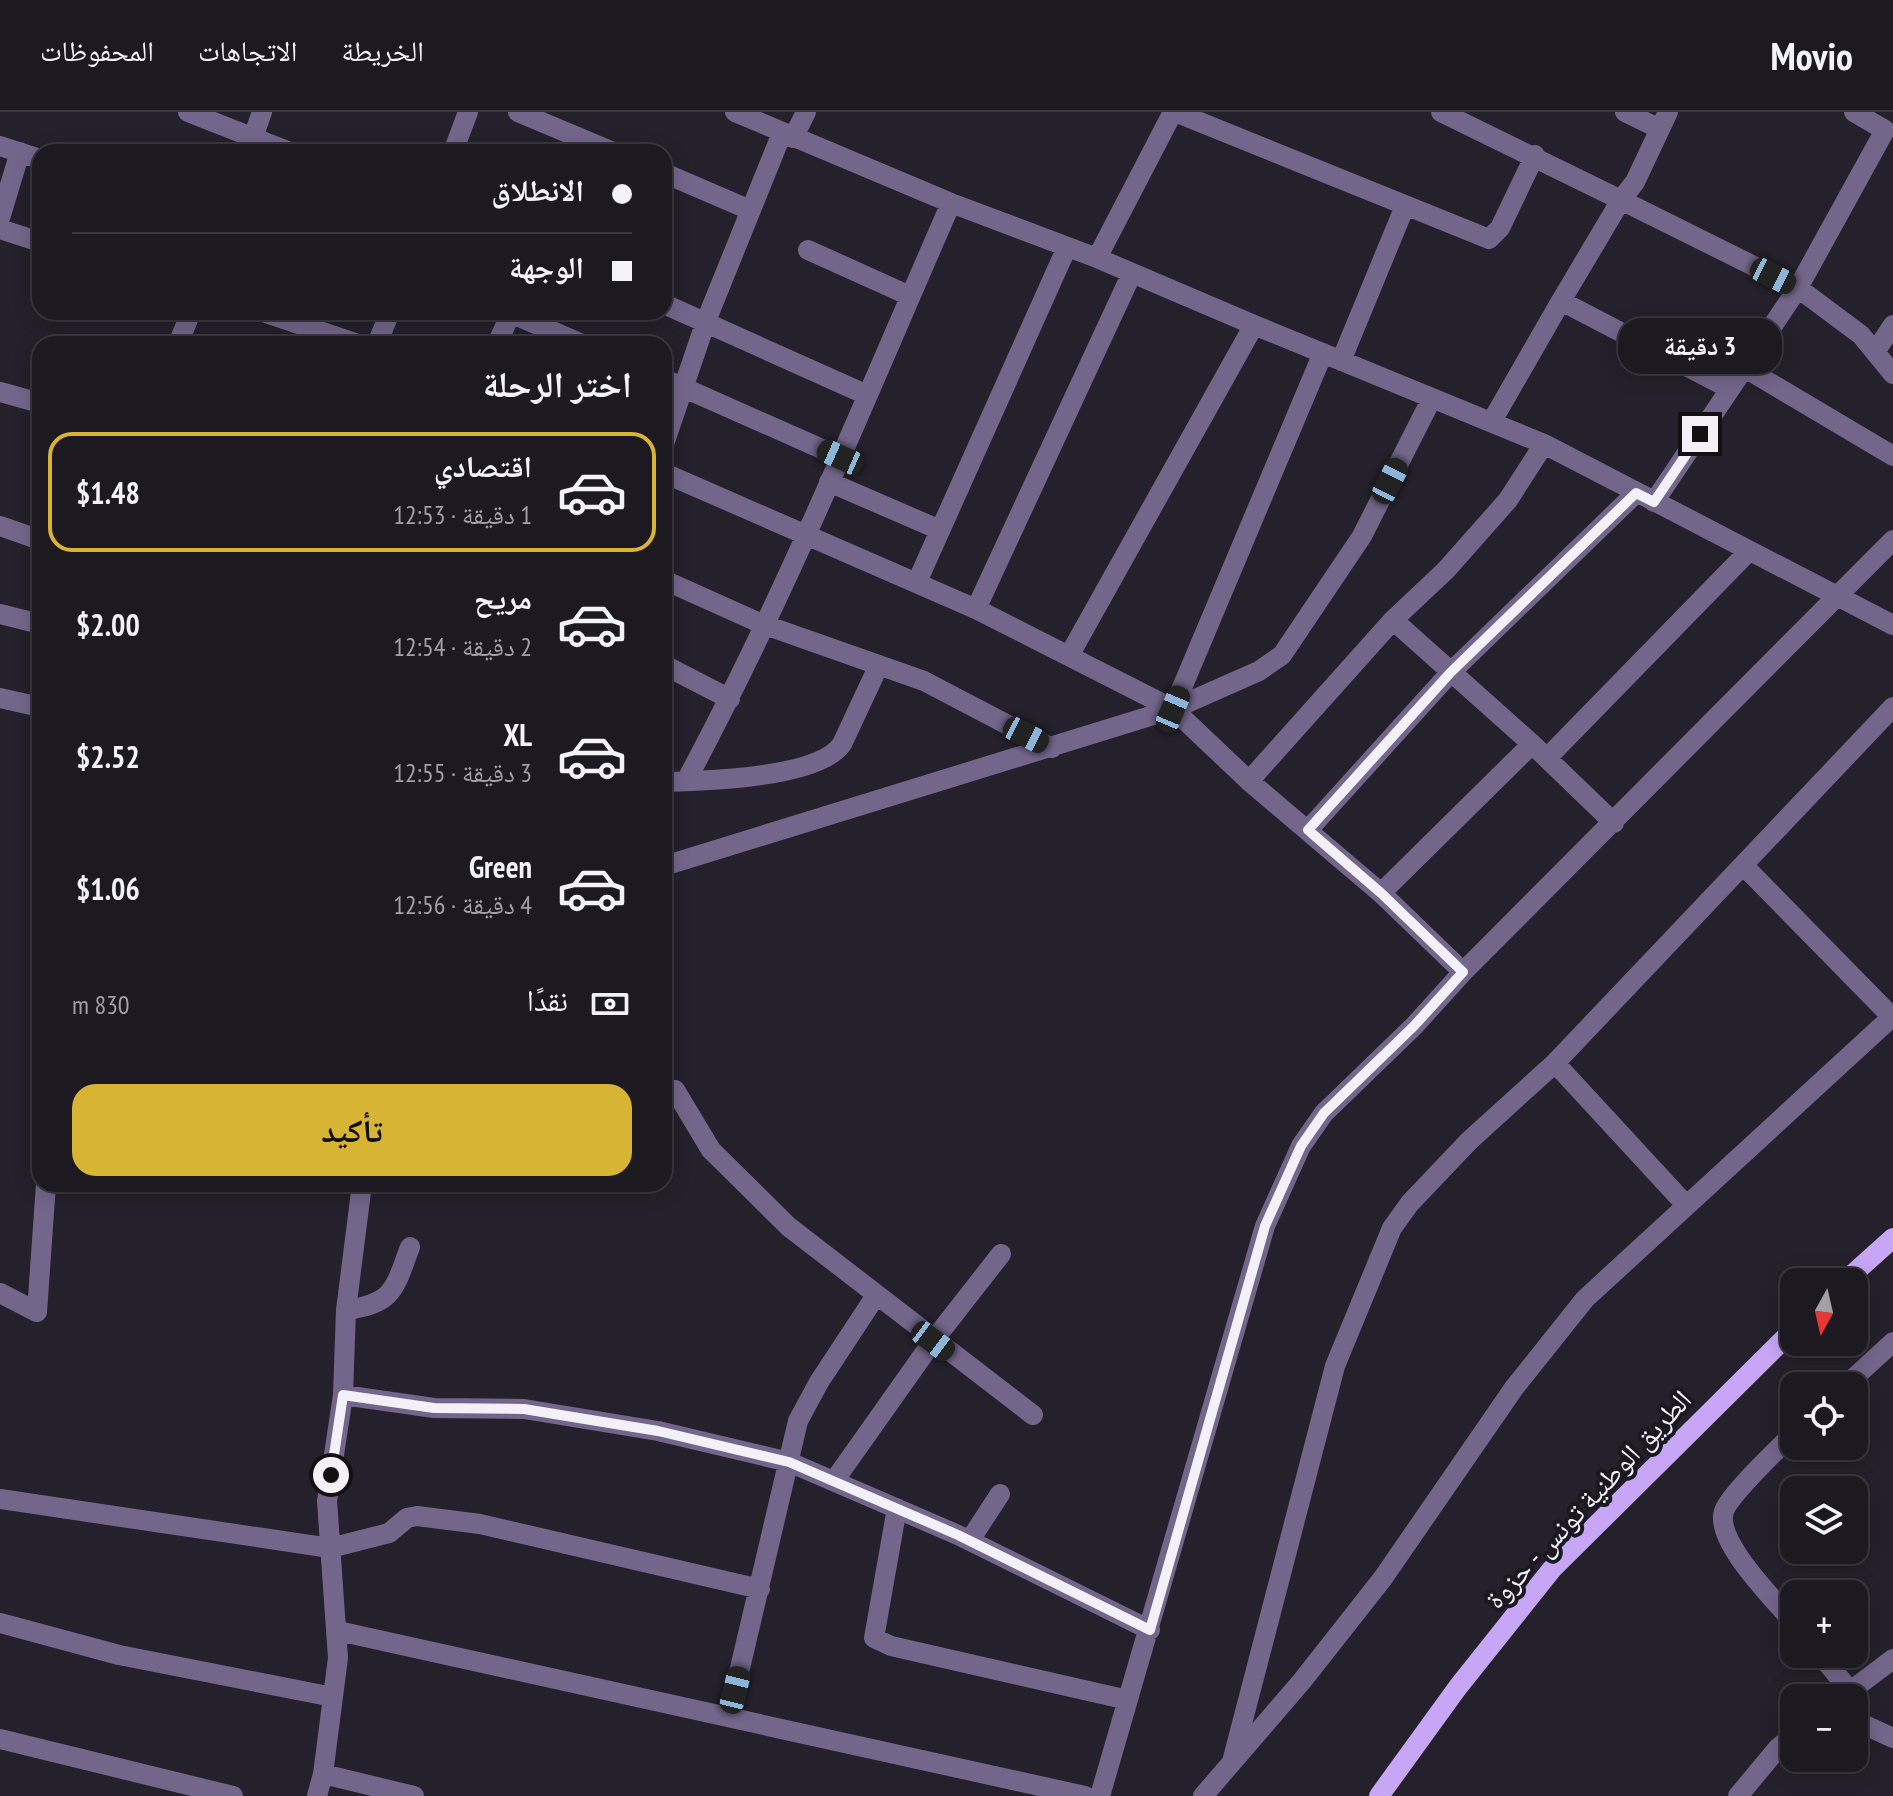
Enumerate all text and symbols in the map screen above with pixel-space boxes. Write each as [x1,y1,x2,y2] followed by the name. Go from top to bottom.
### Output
[1771,31,1853,80] text: Movio
[40,32,154,69] text: المحفوظات
[198,32,297,69] text: الاتجاهات
[341,32,424,69] text: الخريطة
[491,170,584,209] text: الانطلاق
[509,247,584,286] text: الوجهة
[1746,254,1800,298] car
[1618,318,1782,374] callout: 3 دقيقة
[1664,329,1736,362] text: 3 دقيقة
[483,360,632,407] text: اختر الرحلة
[1682,416,1718,452] route end
[813,436,867,478] car
[434,446,532,485] text: اقتصادي
[1368,454,1412,508] car
[556,456,628,528] icon: car
[76,473,140,512] text: $1.48
[393,498,532,531] text: 1 دقيقة · 12:53
[474,578,532,617] text: مريح
[556,588,628,660] icon: car
[76,605,140,644] text: $2.00
[393,630,532,663] text: 2 دقيقة · 12:54
[1153,682,1193,736] car
[999,713,1053,757] car
[503,715,532,754] text: XL
[556,720,628,792] icon: car
[76,737,140,776] text: $2.52
[393,756,532,789] text: 3 دقيقة · 12:55
[469,847,532,886] text: Green
[556,852,628,924] icon: car
[76,869,140,908] text: $1.06
[393,888,532,921] text: 4 دقيقة · 12:56
[527,980,568,1019] text: نقدًا
[588,982,632,1026] icon: cash
[72,988,130,1021] text: 830 m
[72,1084,632,1176] button: تأكيد
[1780,1268,1868,1356] north arrow
[1780,1268,1868,1772] map controls
[907,1317,959,1365] car
[1780,1372,1868,1460] button: locate
[1476,1381,1699,1616] street label: الطريق الوطنية تونس - حزوة
[313,1457,349,1493] route start
[1780,1476,1868,1564] button: layers
[1780,1580,1868,1668] button: +
[718,1664,752,1716] car
[1780,1684,1868,1772] button: −

